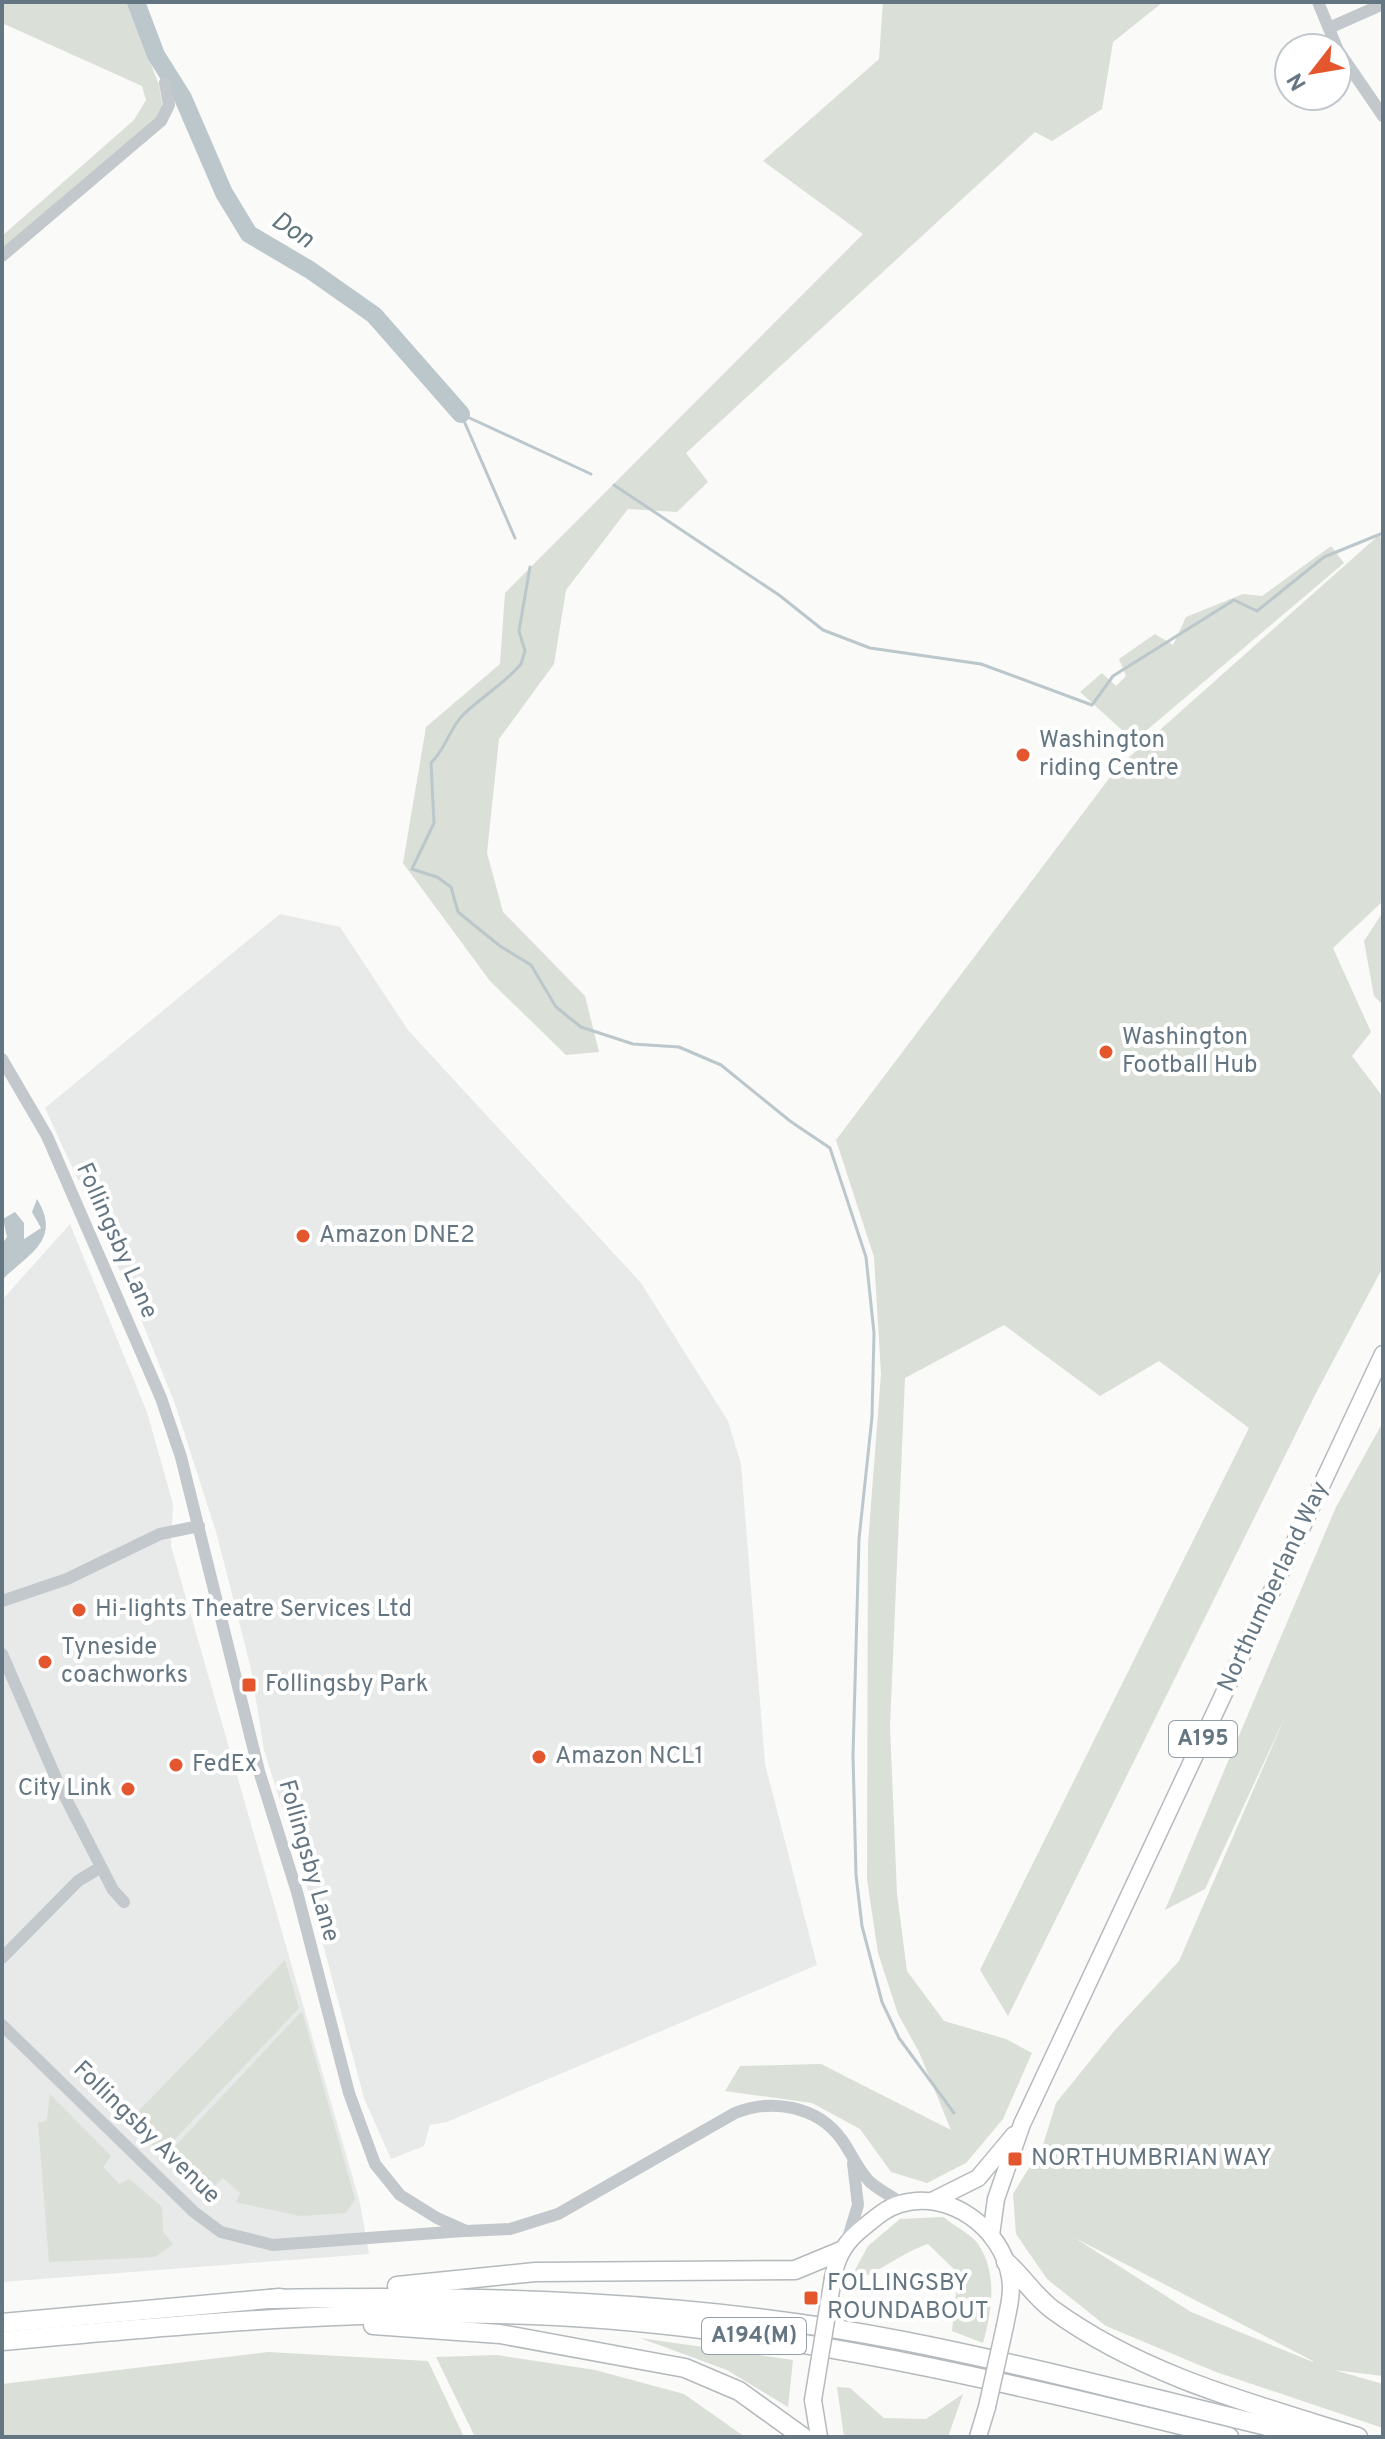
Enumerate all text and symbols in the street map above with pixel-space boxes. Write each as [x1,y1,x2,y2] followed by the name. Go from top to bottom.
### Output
[1273,32,1353,112] north arrow
[1282,67,1314,95] text: N
[264,205,320,257] water label: Don
[1039,726,1179,784] place label: Washington riding Centre
[1014,746,1032,764] marker: Washington riding Centre
[1122,1023,1258,1081] place label: Washington Football Hub
[1097,1043,1115,1061] marker: Washington Football Hub
[68,1159,164,1323] street label: Follingsby Lane
[319,1221,475,1251] place label: Amazon DNE2
[294,1227,312,1245] marker: Amazon DNE2
[1212,1477,1336,1697] street label: Northumberland Way
[95,1595,412,1625] place label: Hi-lights Theatre Services Ltd
[70,1601,88,1619] marker: Hi-lights Theatre Services Ltd
[61,1633,188,1691] place label: Tyneside coachworks
[36,1653,54,1671] marker: Tyneside coachworks
[265,1670,429,1700] place label: Follingsby Park
[240,1676,258,1694] marker: Follingsby Park
[1169,1721,1237,1757] road number: A195
[555,1742,703,1772] place label: Amazon NCL1
[530,1748,548,1766] marker: Amazon NCL1
[192,1750,257,1780] place label: FedEx
[167,1756,185,1774] marker: FedEx
[18,1774,112,1804] place label: City Link
[271,1777,345,1945] street label: Follingsby Lane
[119,1780,137,1798] marker: City Link
[66,2055,226,2211] street label: Follingsby Avenue
[1031,2144,1272,2174] place label: NORTHUMBRIAN WAY
[1006,2150,1024,2168] marker: NORTHUMBRIAN WAY
[827,2269,989,2327] place label: FOLLINGSBY ROUNDABOUT
[802,2289,820,2307] marker: FOLLINGSBY ROUNDABOUT
[702,2318,806,2354] road number: A194(M)

